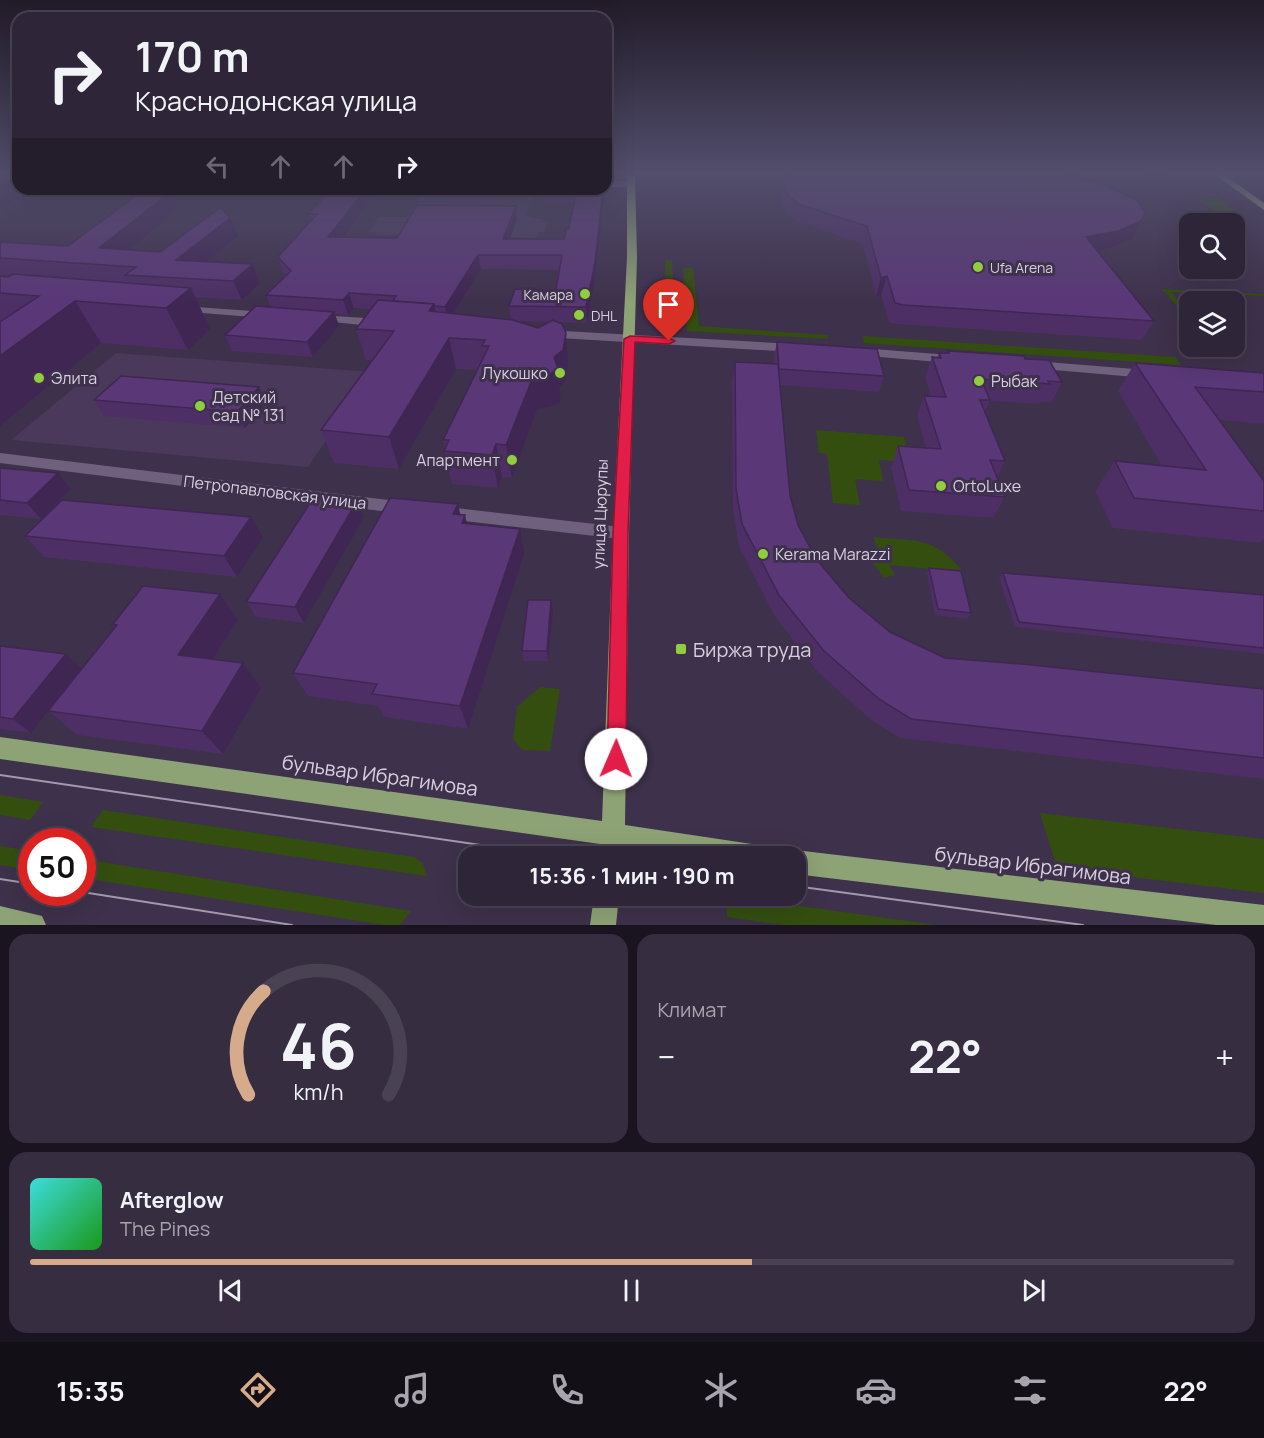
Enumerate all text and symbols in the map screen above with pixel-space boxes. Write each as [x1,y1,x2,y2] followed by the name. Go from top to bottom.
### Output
[135,27,250,85] text: 170 m
[36,36,114,114] icon: right
[135,82,417,119] text: Краснодонская улица
[201,150,234,183] icon: left
[264,150,297,183] icon: ahead
[327,150,360,183] icon: ahead
[390,150,423,183] icon: right
[1179,213,1245,357] map controls
[1179,213,1245,279] button: search
[990,258,1053,277] place label: Ufa Arena
[971,260,985,274] marker: Ufa Arena
[643,279,694,341] pin
[523,285,573,304] place label: Камара
[578,287,592,301] marker: Камара
[652,288,685,321] icon: arrive
[1179,291,1245,357] button: layers
[591,306,617,325] place label: DHL
[572,308,586,322] marker: DHL
[482,362,548,384] place label: Лукошко
[553,366,567,380] marker: Лукошко
[51,367,97,389] place label: Элита
[991,370,1039,392] place label: Рыбак
[32,371,46,385] marker: Элита
[972,374,986,388] marker: Рыбак
[212,386,285,426] place label: Детский сад № 131
[193,399,207,413] marker: Детский сад № 131
[416,449,500,471] place label: Апартмент
[505,453,519,467] marker: Апартмент
[587,459,613,569] street label: улица Цюрупы
[182,470,368,514] street label: Петропавловская улица
[953,475,1021,497] place label: OrtoLuxe
[934,479,948,493] marker: OrtoLuxe
[775,543,891,565] place label: Kerama Marazzi
[756,547,770,561] marker: Kerama Marazzi
[693,636,811,663] place label: Биржа труда
[674,642,688,656] marker: Биржа труда
[584,727,648,791] position arrow
[280,748,480,802] street label: бульвар Ибрагимова
[18,828,96,906] speed limit sign: 50
[933,840,1133,890] street label: бульвар Ибрагимова
[530,861,734,891] text: 15:36 · 1 мин · 190 m
[658,996,727,1023] text: Климат
[280,1002,357,1088] text: 46
[908,1025,982,1087] text: 22°
[658,1034,675,1079] text: −
[1215,1034,1234,1079] text: +
[293,1078,343,1107] text: km/h
[120,1185,224,1215] text: Afterglow
[120,1215,210,1242] text: The Pines
[214,1274,247,1307] icon: previous
[615,1274,648,1307] icon: pause
[1017,1274,1050,1307] icon: next
[237,1369,279,1411] icon: directions
[391,1369,433,1411] icon: music
[546,1369,588,1411] icon: phone
[700,1369,742,1411] icon: climate
[855,1369,897,1411] icon: car
[1009,1369,1051,1411] icon: filters
[56,1372,125,1409] text: 15:35
[1163,1372,1208,1409] text: 22°

